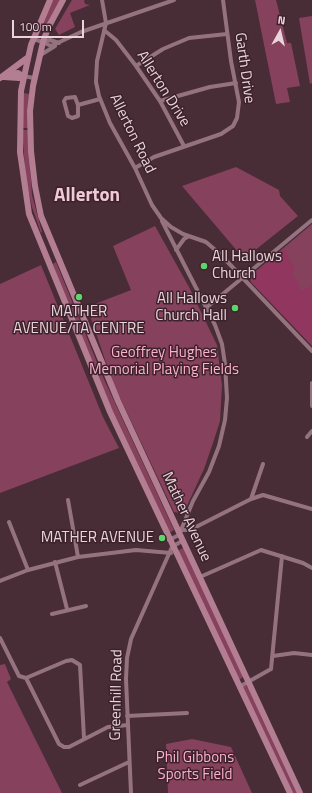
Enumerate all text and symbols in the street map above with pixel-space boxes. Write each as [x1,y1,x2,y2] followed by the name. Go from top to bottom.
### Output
[14,12,86,38] scale bar
[260,12,300,52] north arrow
[277,12,287,29] text: N
[19,17,52,36] text: 100 m
[230,31,258,105] street label: Garth Drive
[133,48,193,130] street label: Allerton Drive
[105,92,159,176] street label: Allerton Road
[54,185,120,207] district label: Allerton
[212,248,282,283] place label: All Hallows Church
[199,261,209,271] marker: All Hallows Church
[155,290,227,325] place label: All Hallows Church Hall
[74,292,84,302] marker: MATHER AVENUE/TA CENTRE
[13,303,145,338] place label: MATHER AVENUE/TA CENTRE
[230,303,240,313] marker: All Hallows Church Hall
[89,344,239,379] park label: Geoffrey Hughes Memorial Playing Fields
[157,470,215,564] street label: Mather Avenue
[41,529,154,547] place label: MATHER AVENUE
[157,533,167,543] marker: MATHER AVENUE
[107,649,127,741] street label: Greenhill Road
[156,749,234,784] park label: Phil Gibbons Sports Field

